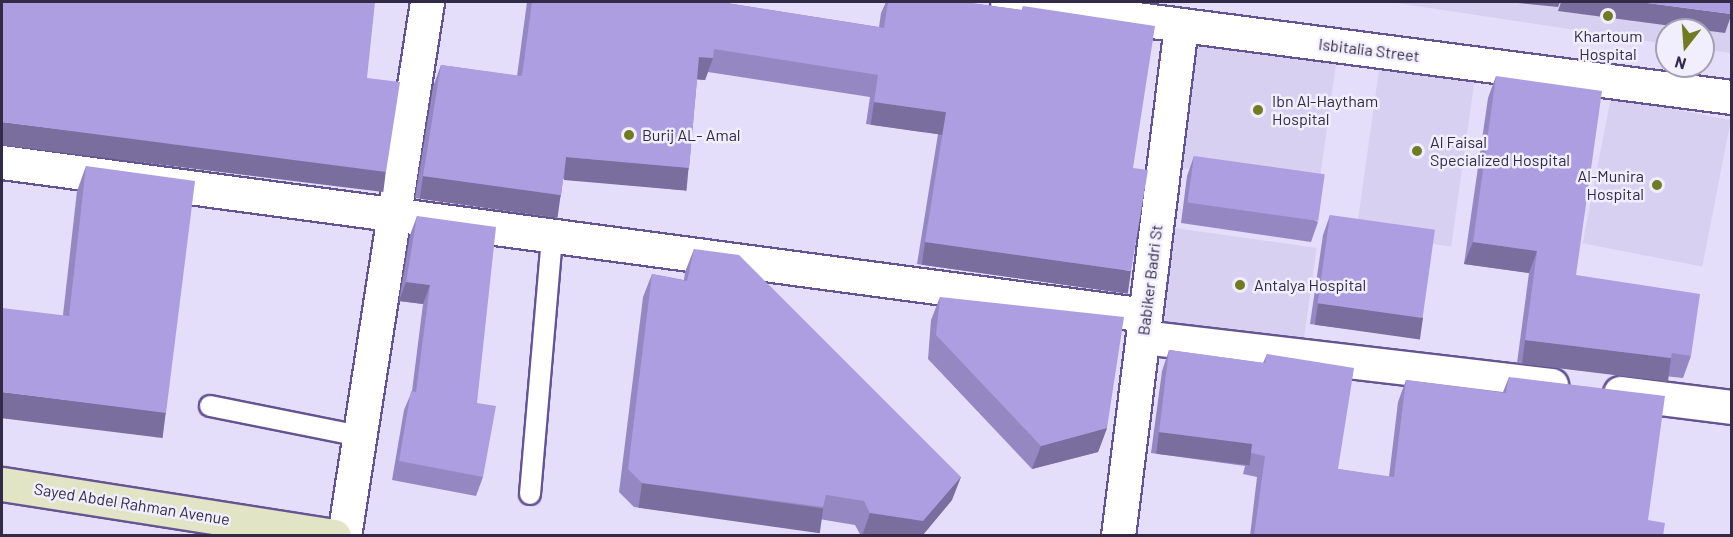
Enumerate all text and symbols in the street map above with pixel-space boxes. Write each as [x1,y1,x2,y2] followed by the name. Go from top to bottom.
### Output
[1599,7,1617,25] marker: Khartoum Hospital
[1655,18,1715,78] north arrow
[1574,26,1642,64] place label: Khartoum Hospital
[1317,34,1421,66] street label: Isbitalia Street
[1672,53,1688,74] text: N
[1272,91,1378,129] place label: Ibn Al-Haytham Hospital
[1249,101,1267,119] marker: Ibn Al-Haytham Hospital
[642,125,741,145] place label: Burij AL- Amal
[620,126,638,144] marker: Burij AL- Amal
[1430,132,1570,170] place label: Al Faisal Specialized Hospital
[1408,142,1426,160] marker: Al Faisal Specialized Hospital
[1578,166,1644,204] place label: Al-Munira Hospital
[1648,176,1666,194] marker: Al-Munira Hospital
[1134,224,1166,336] street label: Babiker Badri St
[1254,275,1366,295] place label: Antalya Hospital
[1231,276,1249,294] marker: Antalya Hospital
[33,479,231,529] street label: Sayed Abdel Rahman Avenue

